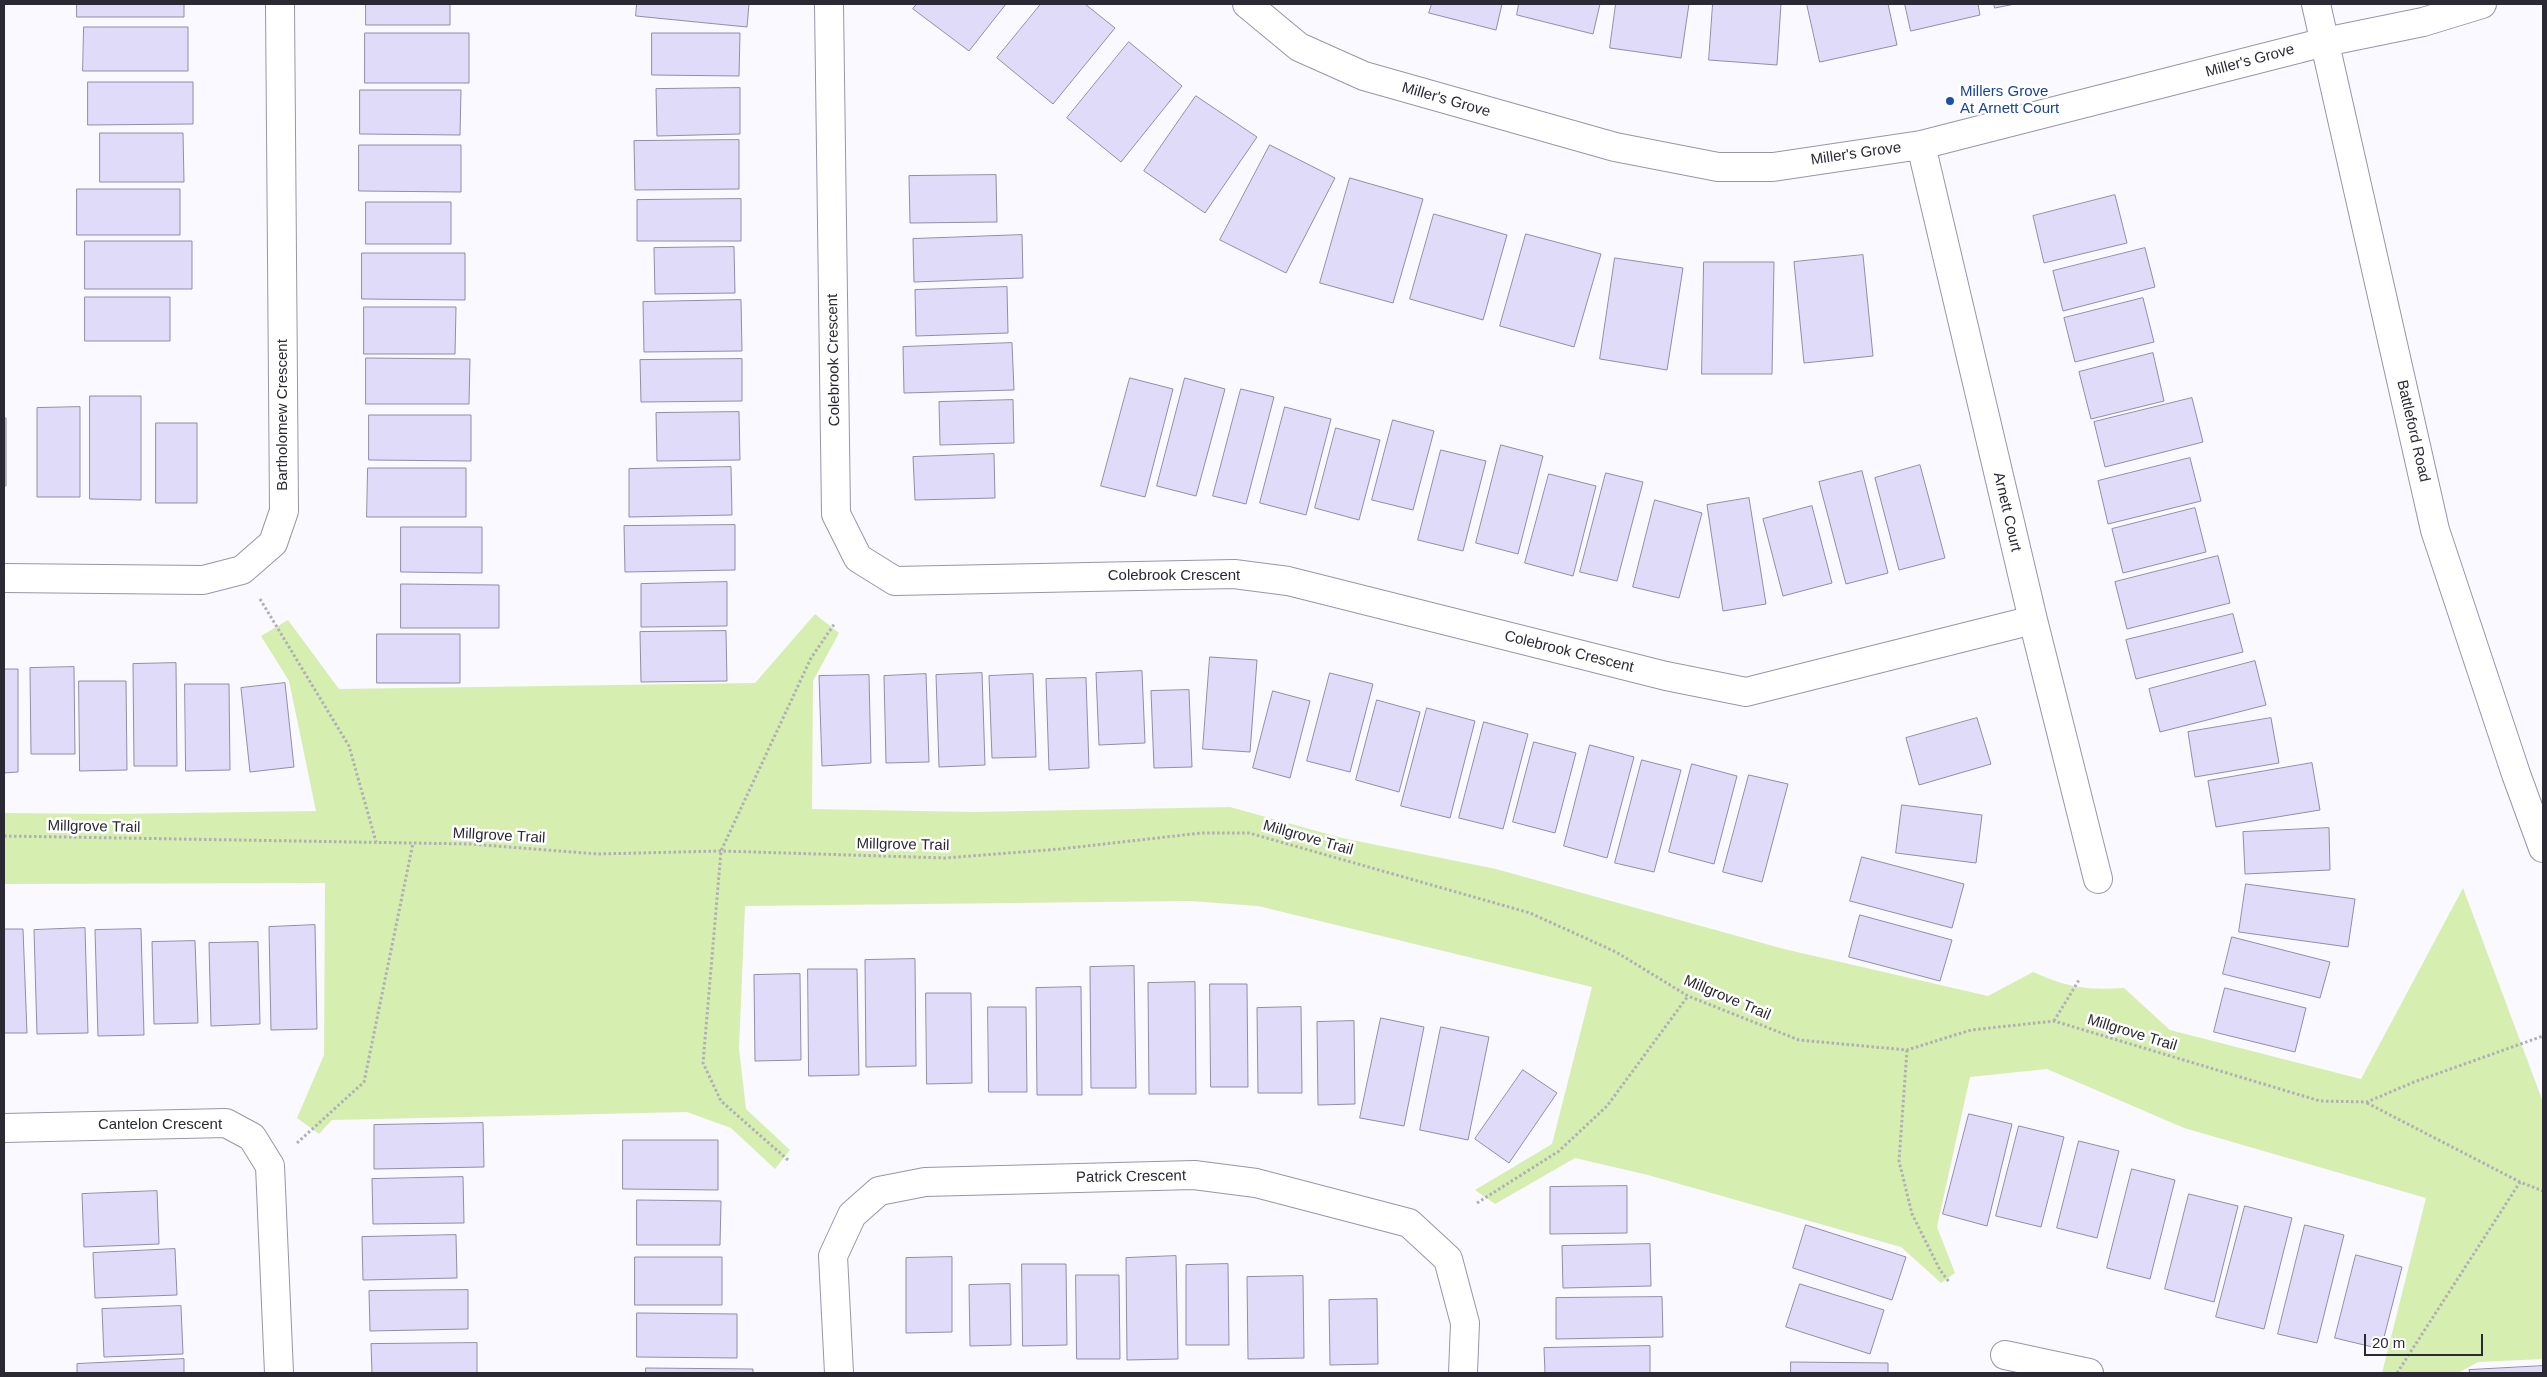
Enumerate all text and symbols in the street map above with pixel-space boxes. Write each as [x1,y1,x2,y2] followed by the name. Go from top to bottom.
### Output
[2204,41,2296,81] street label: Miller's Grove
[1400,79,1492,121] street label: Miller's Grove
[1960,83,2059,118] place label: Millers Grove At Arnett Court
[1944,95,1956,107] marker: Millers Grove At Arnett Court
[1810,139,1902,169] street label: Miller's Grove
[824,294,844,426] street label: Colebrook Crescent
[274,339,292,491] street label: Bartholomew Crescent
[2393,378,2433,484] street label: Battleford Road
[1989,471,2025,553] street label: Arnett Court
[1108,567,1240,585] street label: Colebrook Crescent
[1503,627,1635,677] street label: Colebrook Crescent
[47,817,141,837] street label: Millgrove Trail
[1261,817,1355,859] street label: Millgrove Trail
[452,825,546,847] street label: Millgrove Trail
[856,835,950,855] street label: Millgrove Trail
[1681,972,1773,1024] street label: Millgrove Trail
[2085,1011,2179,1055] street label: Millgrove Trail
[98,1116,222,1134] street label: Cantelon Crescent
[1076,1167,1186,1187] street label: Patrick Crescent
[2367,1324,2486,1356] scale bar
[2372,1334,2405,1351] text: 20 m

